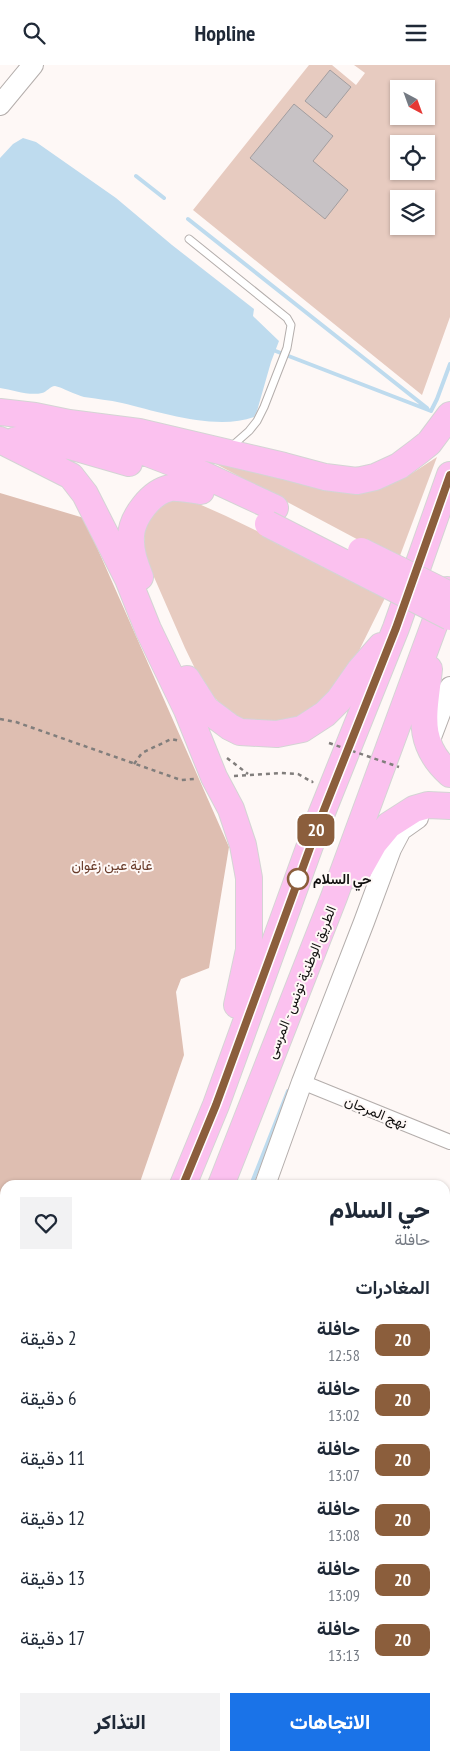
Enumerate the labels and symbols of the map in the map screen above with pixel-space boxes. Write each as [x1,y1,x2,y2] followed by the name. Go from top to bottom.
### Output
[390,80,435,125] north arrow
[294,814,338,846] line badge: 20
[71,856,153,874] park label: غابة عين زغوان
[287,868,309,890] marker: حي السلام
[313,870,372,891] place label: حي السلام
[262,903,340,1061] street label: الطريق الوطنية تونس - المرسى
[341,1091,410,1135] street label: نهج المرجان

